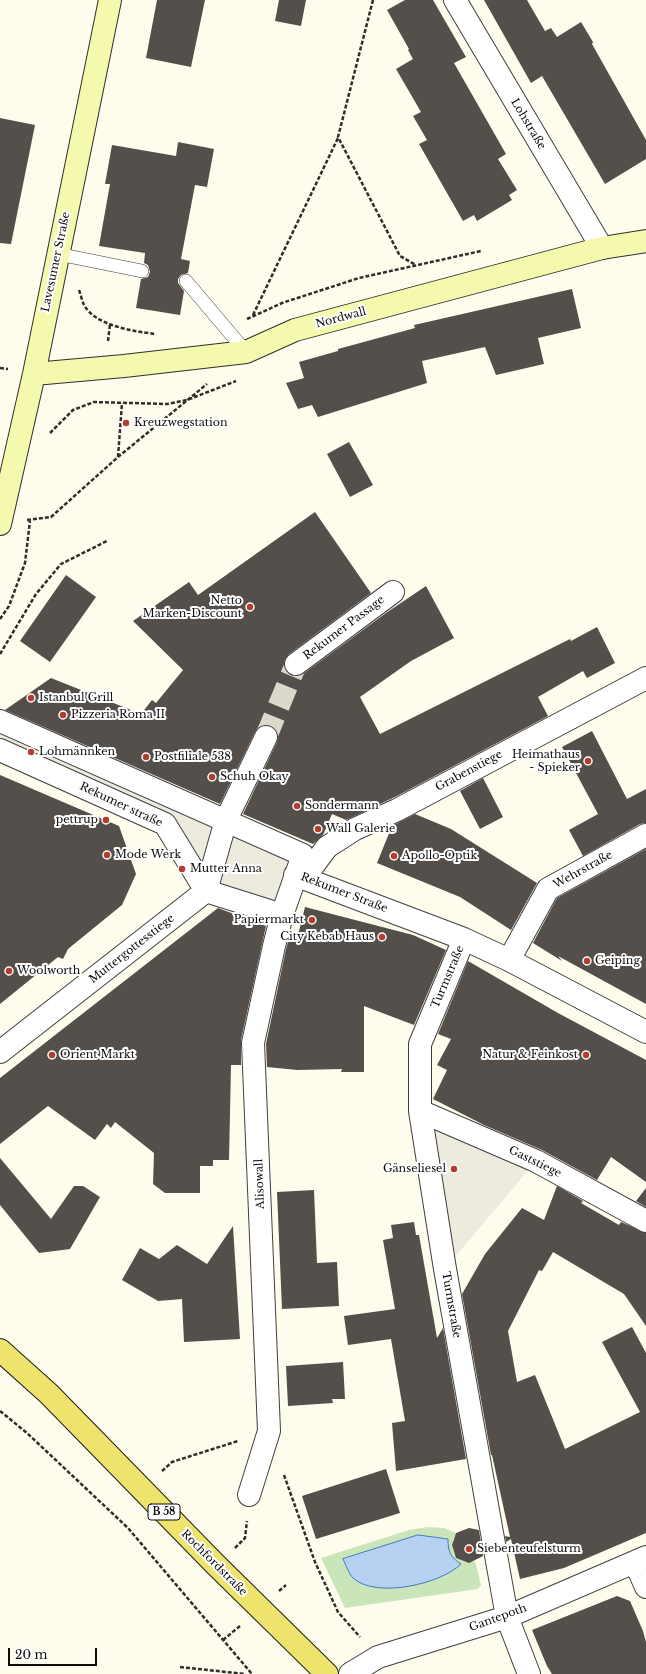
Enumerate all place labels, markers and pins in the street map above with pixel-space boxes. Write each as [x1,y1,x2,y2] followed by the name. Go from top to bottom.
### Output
[134,416,227,430] place label: Kreuzwegstation
[121,418,131,428] marker: Kreuzwegstation
[143,594,242,620] place label: Netto Marken-Discount
[245,602,255,612] marker: Netto Marken-Discount
[39,691,113,705] place label: Istanbul Grill
[26,693,36,703] marker: Istanbul Grill
[71,708,165,722] place label: Pizzeria Roma II
[58,710,68,720] marker: Pizzeria Roma II
[39,745,115,759] place label: Lohmännken
[26,747,36,757] marker: Lohmännken
[512,748,580,774] place label: Heimathaus - Spieker
[154,750,231,764] place label: Postfiliale 538
[141,752,151,762] marker: Postfiliale 538
[583,756,593,766] marker: Heimathaus - Spieker
[220,770,289,784] place label: Schuh Okay
[207,772,217,782] marker: Schuh Okay
[305,799,379,813] place label: Sondermann
[292,801,302,811] marker: Sondermann
[56,813,98,827] place label: pettrup
[101,815,111,825] marker: pettrup
[326,822,395,836] place label: Wall Galerie
[313,824,323,834] marker: Wall Galerie
[115,848,181,862] place label: Mode Werk
[402,849,477,863] place label: Apollo-Optik
[102,850,112,860] marker: Mode Werk
[389,851,399,861] marker: Apollo-Optik
[190,862,262,876] place label: Mutter Anna
[177,864,187,874] marker: Mutter Anna
[234,913,304,927] place label: Papiermarkt
[307,915,317,925] marker: Papiermarkt
[280,930,374,944] place label: City Kebab Haus
[377,932,387,942] marker: City Kebab Haus
[595,954,640,968] place label: Geiping
[582,956,592,966] marker: Geiping
[17,964,80,978] place label: Woolworth
[4,966,14,976] marker: Woolworth
[60,1048,135,1062] place label: Orient Markt
[482,1048,578,1062] place label: Natur & Feinkost
[47,1050,57,1060] marker: Orient Markt
[581,1050,591,1060] marker: Natur & Feinkost
[383,1162,446,1176] place label: Gänseliesel
[449,1164,459,1174] marker: Gänseliesel
[477,1542,581,1556] place label: Siebenteufelsturm
[464,1544,474,1554] marker: Siebenteufelsturm

